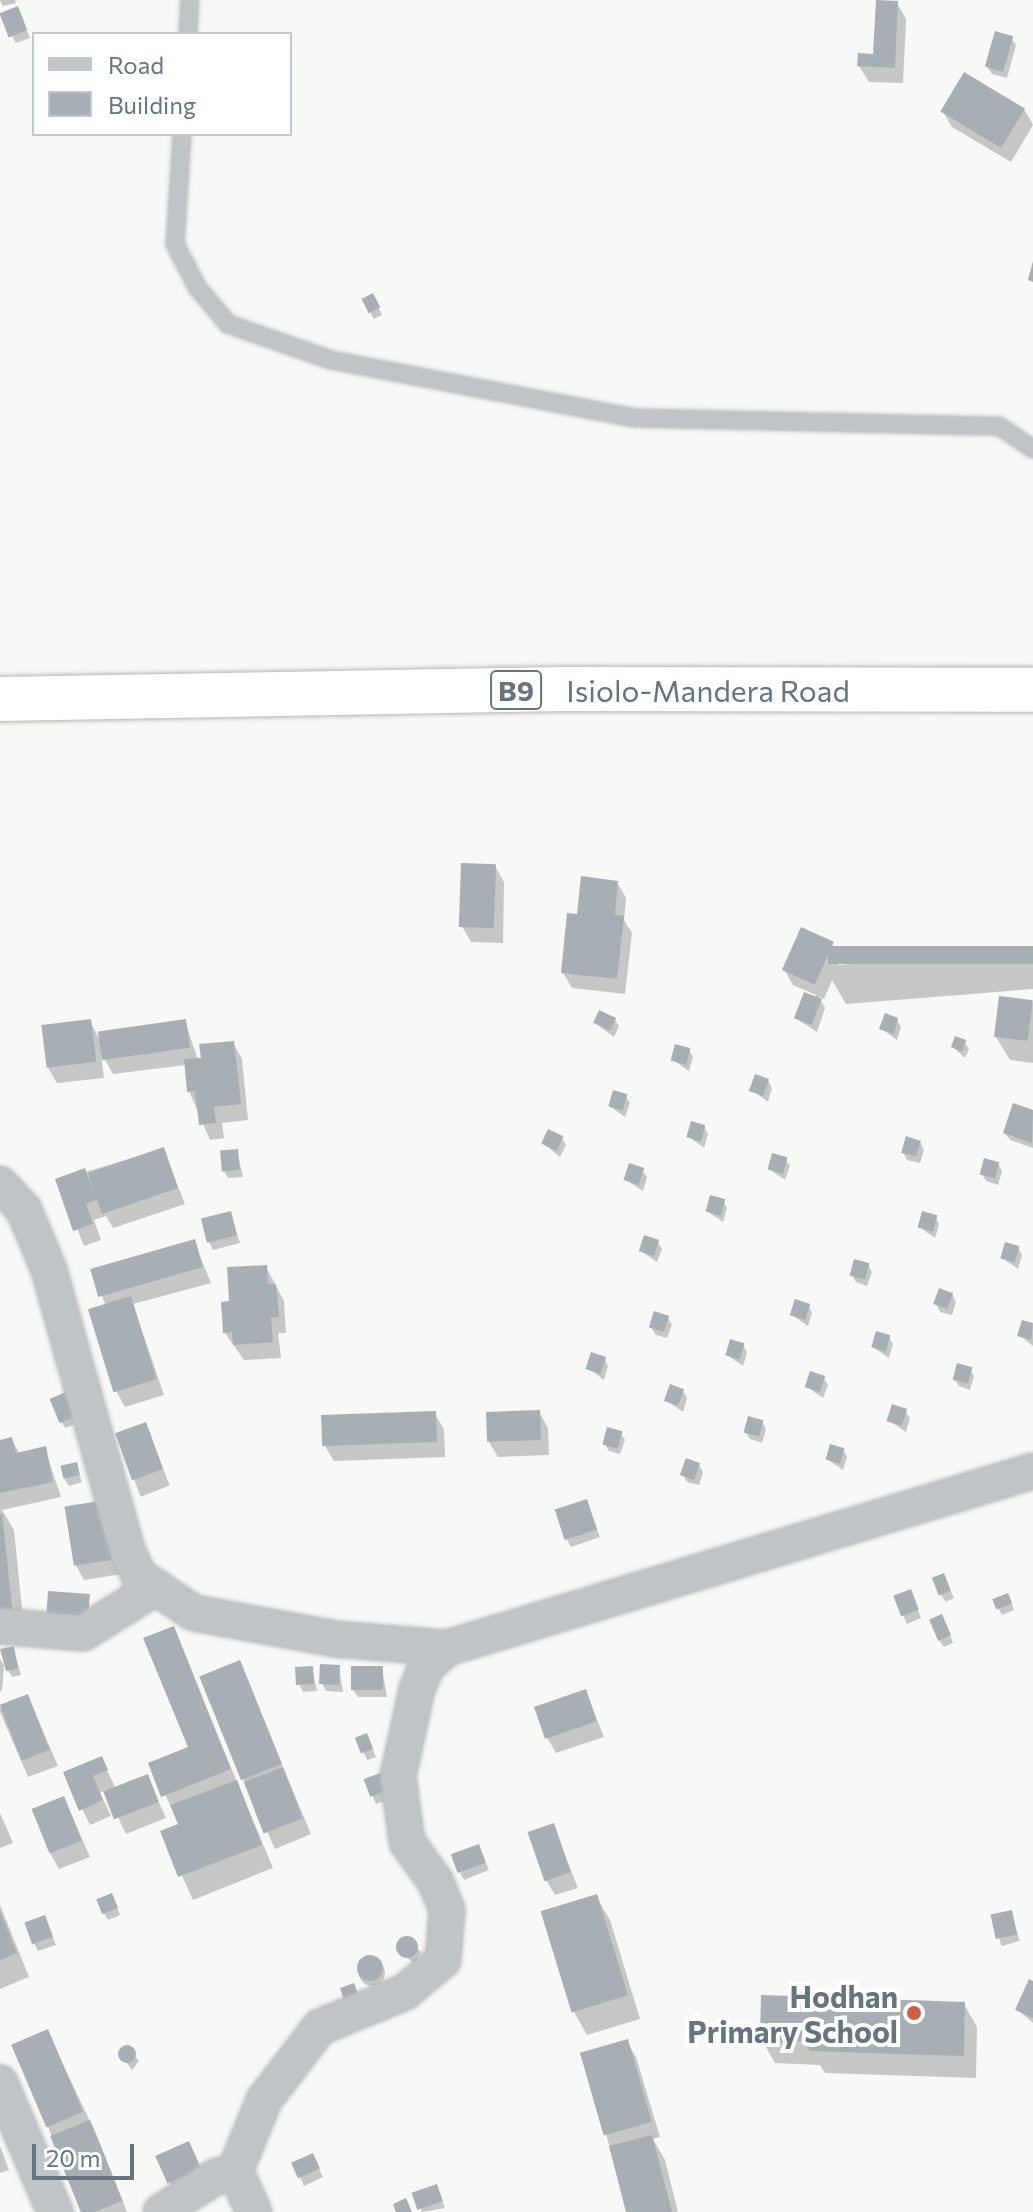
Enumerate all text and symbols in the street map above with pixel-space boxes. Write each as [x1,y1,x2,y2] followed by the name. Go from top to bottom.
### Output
[32,32,292,136] legend
[108,50,164,79] text: Road
[108,90,196,119] text: Building
[490,666,542,714] road number: B9
[566,672,850,708] street label: Isiolo-Mandera Road
[687,1978,898,2048] place label: Hodhan Primary School
[905,2004,923,2022] marker: Hodhan Primary School
[36,2128,138,2178] scale bar
[46,2143,100,2172] text: 20 m

